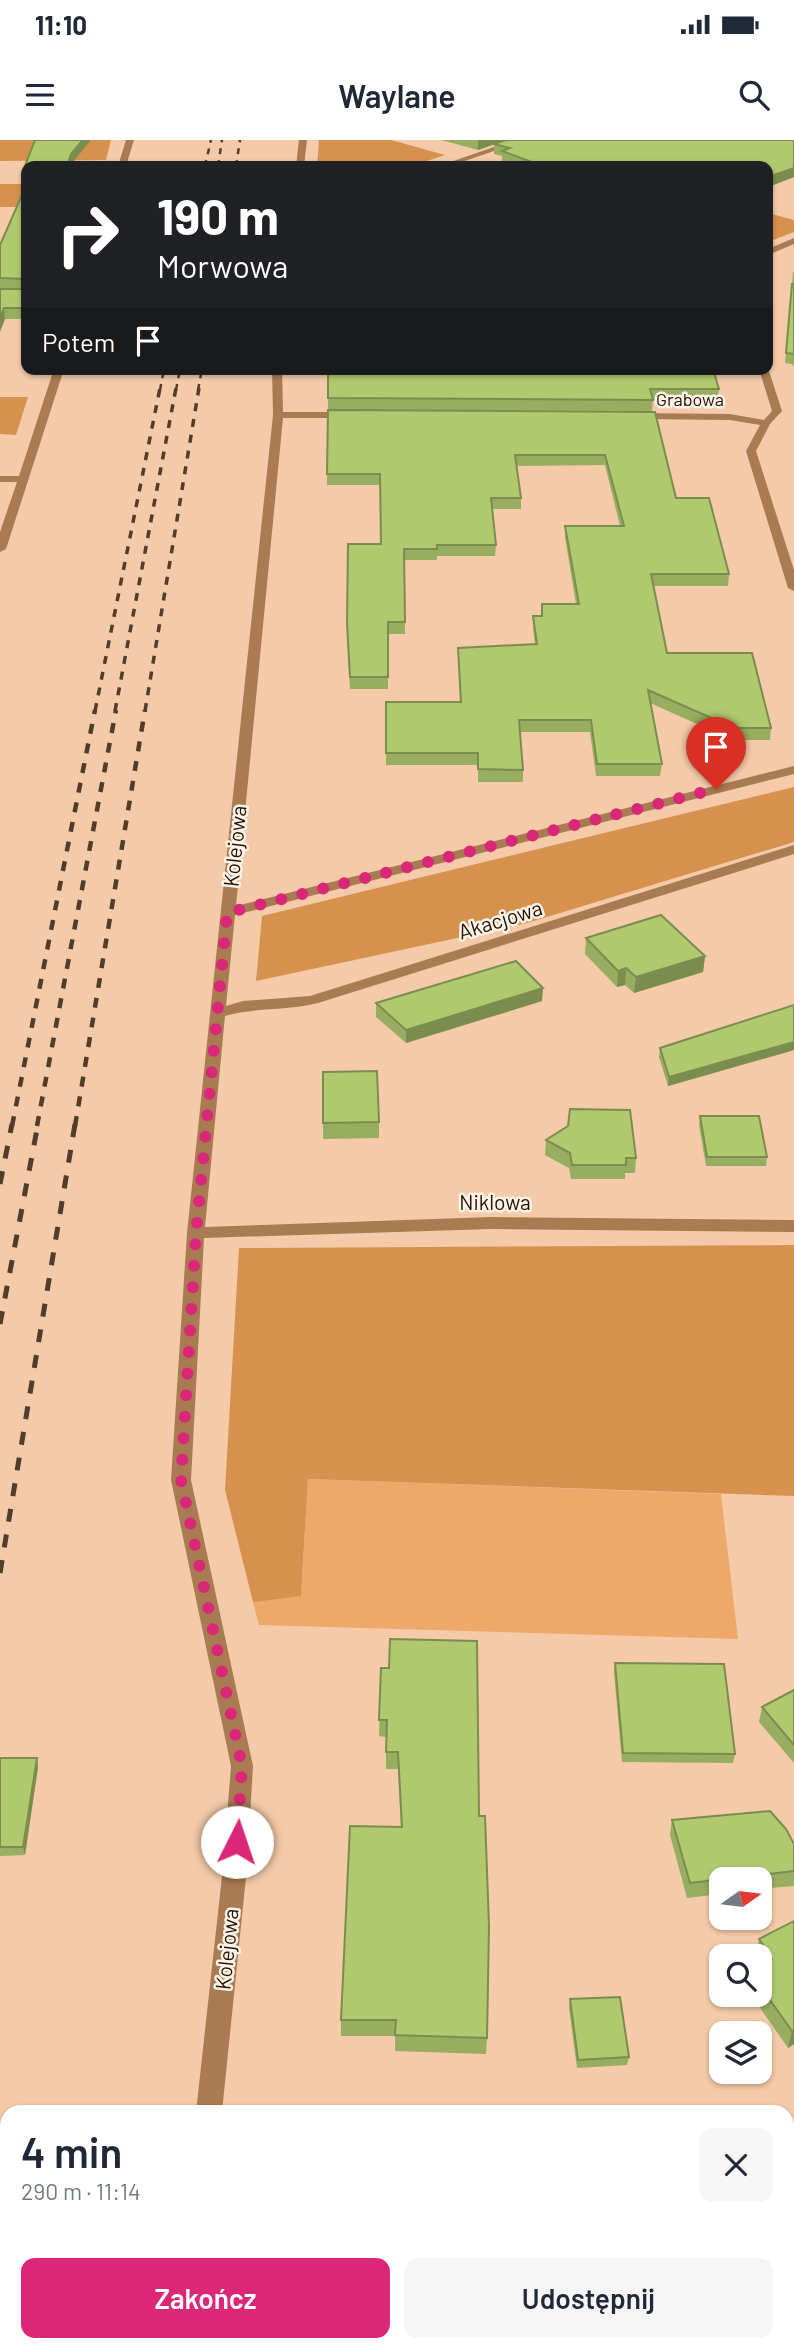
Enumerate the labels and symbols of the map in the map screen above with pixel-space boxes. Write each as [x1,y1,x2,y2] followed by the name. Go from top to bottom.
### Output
[656,388,724,410] street label: Grabowa
[686,717,746,789] pin
[217,804,251,888] street label: Kolejowa
[455,894,545,944] street label: Akacjowa
[459,1189,531,1214] street label: Niklowa
[200,1805,274,1879] position arrow
[709,1867,772,1930] north arrow
[209,1907,243,1991] street label: Kolejowa

